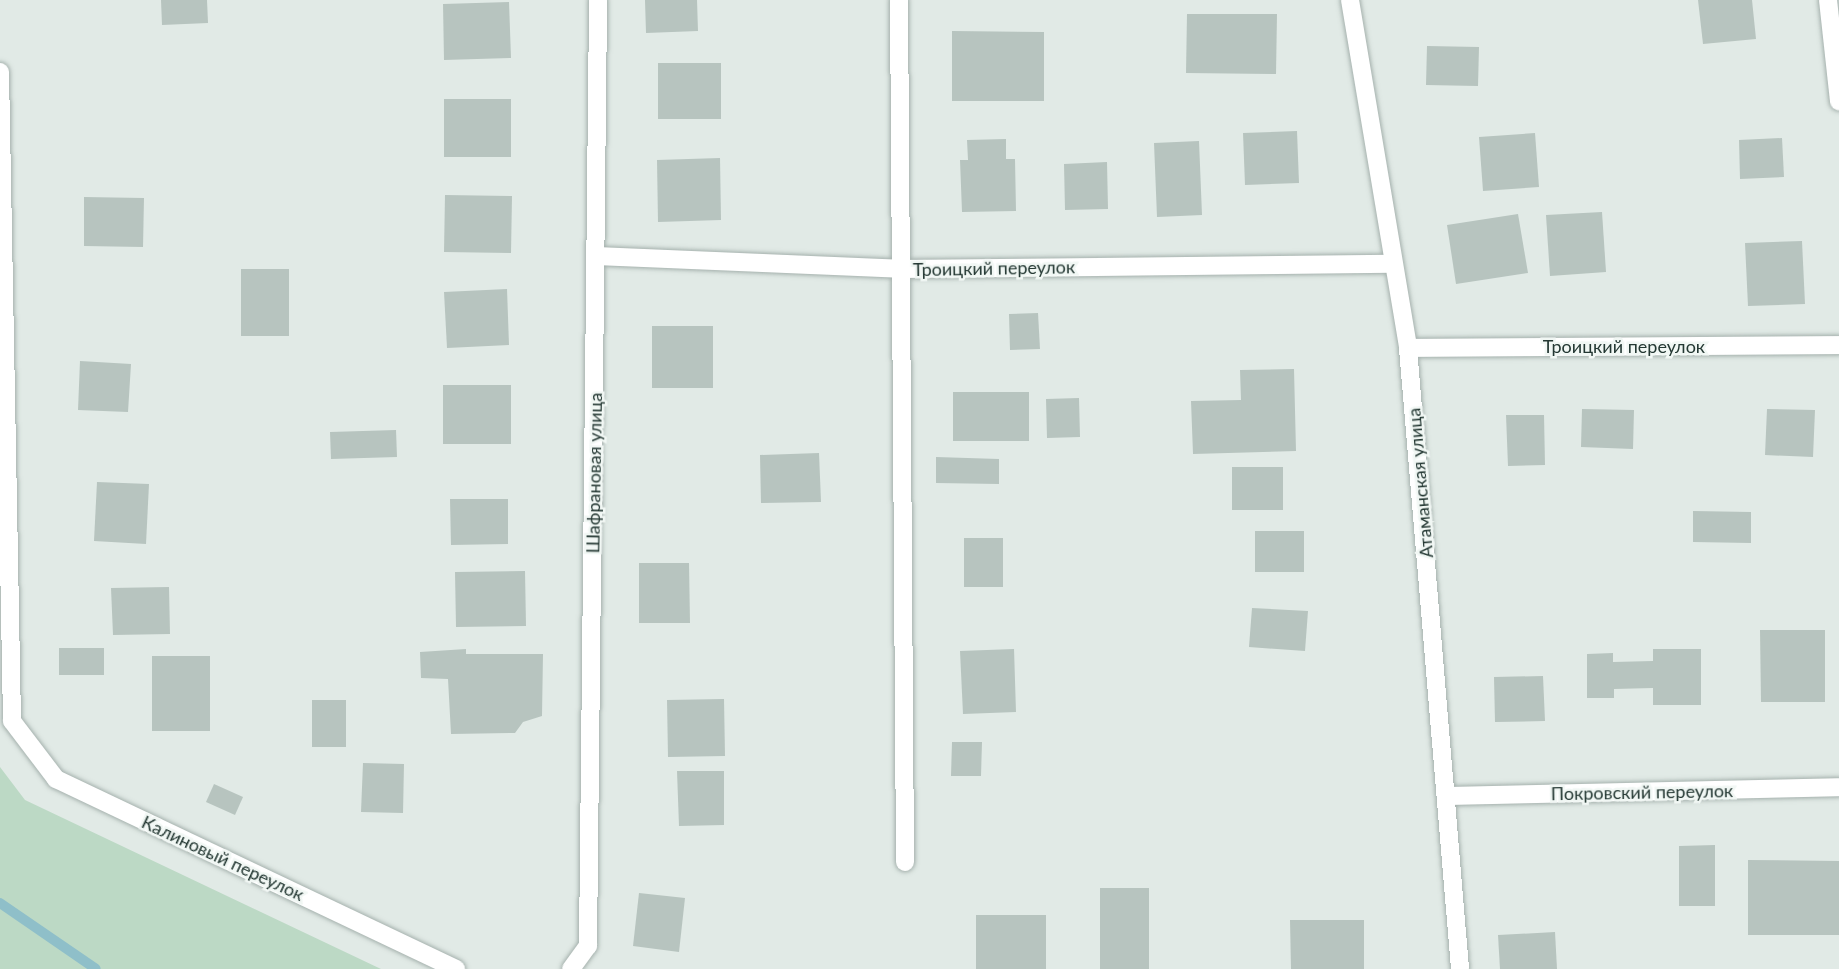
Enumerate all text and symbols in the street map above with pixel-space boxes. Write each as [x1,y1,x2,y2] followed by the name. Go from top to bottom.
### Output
[913,256,1075,280] street label: Троицкий переулок
[1543,335,1705,357] street label: Троицкий переулок
[582,392,606,554] street label: Шафрановая улица
[1403,407,1437,559] street label: Атаманская улица
[1551,780,1733,804] street label: Покровский переулок
[138,811,308,905] street label: Калиновый переулок

